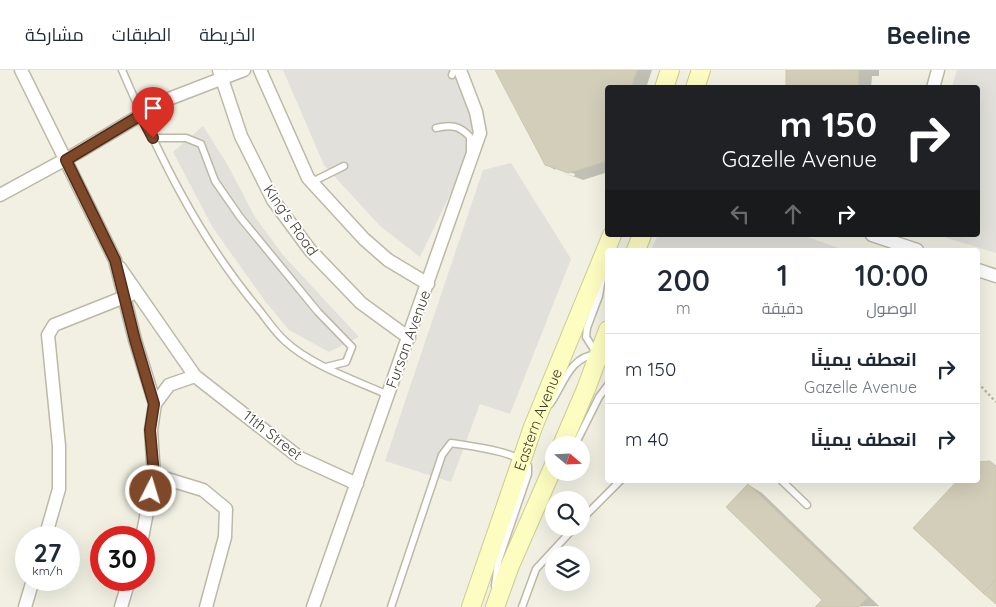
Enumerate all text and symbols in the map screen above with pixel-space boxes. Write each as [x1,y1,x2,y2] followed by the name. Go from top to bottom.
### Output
[886,20,971,50] text: Beeline
[25,23,84,46] text: مشاركة
[112,23,171,46] text: الطبقات
[199,23,256,46] text: الخريطة
[132,87,174,138] pin
[139,94,167,122] icon: arrive
[780,102,877,146] text: 150 m
[895,105,960,170] icon: right
[722,145,877,173] text: Gazelle Avenue
[260,181,322,259] street label: King's Road
[726,200,754,228] icon: left
[779,200,807,228] icon: ahead
[832,200,860,228] icon: right
[777,256,788,294] text: 1
[855,256,928,294] text: 10:00
[657,261,710,299] text: 200
[381,287,435,391] street label: Fursan Avenue
[676,298,691,318] text: m
[762,298,803,318] text: دقيقة
[866,298,917,318] text: الوصول
[810,347,917,371] text: انعطف يمينًا
[932,355,960,383] icon: right
[625,357,676,381] text: 150 m
[509,365,566,473] street label: Eastern Avenue
[804,377,917,397] text: Gazelle Avenue
[240,406,306,464] street label: 11th Street
[932,425,960,453] icon: right
[625,427,669,451] text: 40 m
[810,427,917,451] text: انعطف يمينًا
[545,436,590,481] north arrow
[545,436,590,591] map controls
[124,464,176,516] position arrow
[545,491,590,536] button: search
[90,526,155,591] speed limit sign: 30
[34,537,61,568] text: 27
[545,546,590,591] button: layers
[32,563,63,578] text: km/h

